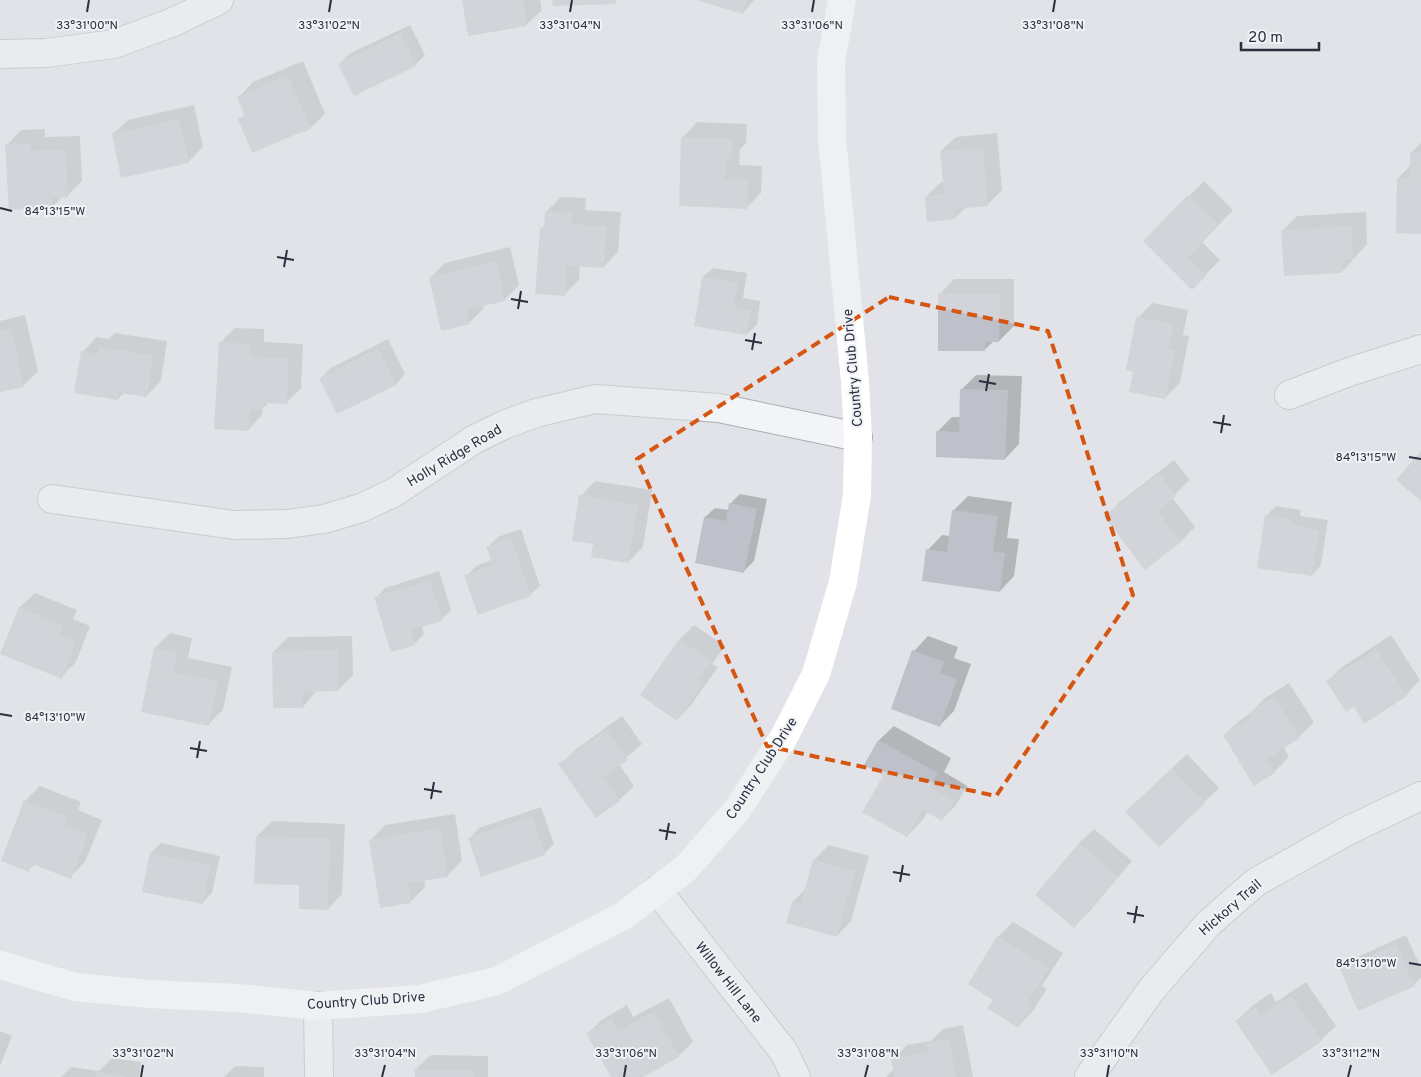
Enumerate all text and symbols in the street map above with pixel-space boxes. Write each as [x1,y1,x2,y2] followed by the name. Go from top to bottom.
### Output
[56,18,118,34] text: 33°31'00"N
[298,18,360,34] text: 33°31'02"N
[539,18,601,34] text: 33°31'04"N
[781,18,843,34] text: 33°31'06"N
[1022,18,1084,34] text: 33°31'08"N
[1241,20,1318,52] scale bar
[1248,29,1283,48] text: 20 m
[25,204,85,220] text: 84°13'15"W
[840,308,867,428] street label: Country Club Drive
[404,421,505,491] street label: Holly Ridge Road
[1336,450,1396,466] text: 84°13'15"W
[24,710,86,726] text: 84°13'10"W
[723,714,802,823] street label: Country Club Drive
[1196,876,1266,940] street label: Hickory Trail
[691,939,765,1027] street label: Willow Hill Lane
[1335,956,1397,972] text: 84°13'10"W
[306,989,426,1014] street label: Country Club Drive
[112,1046,174,1062] text: 33°31'02"N
[354,1046,416,1062] text: 33°31'04"N
[595,1046,657,1062] text: 33°31'06"N
[837,1046,899,1062] text: 33°31'08"N
[1079,1046,1139,1062] text: 33°31'10"N
[1322,1046,1380,1062] text: 33°31'12"N

